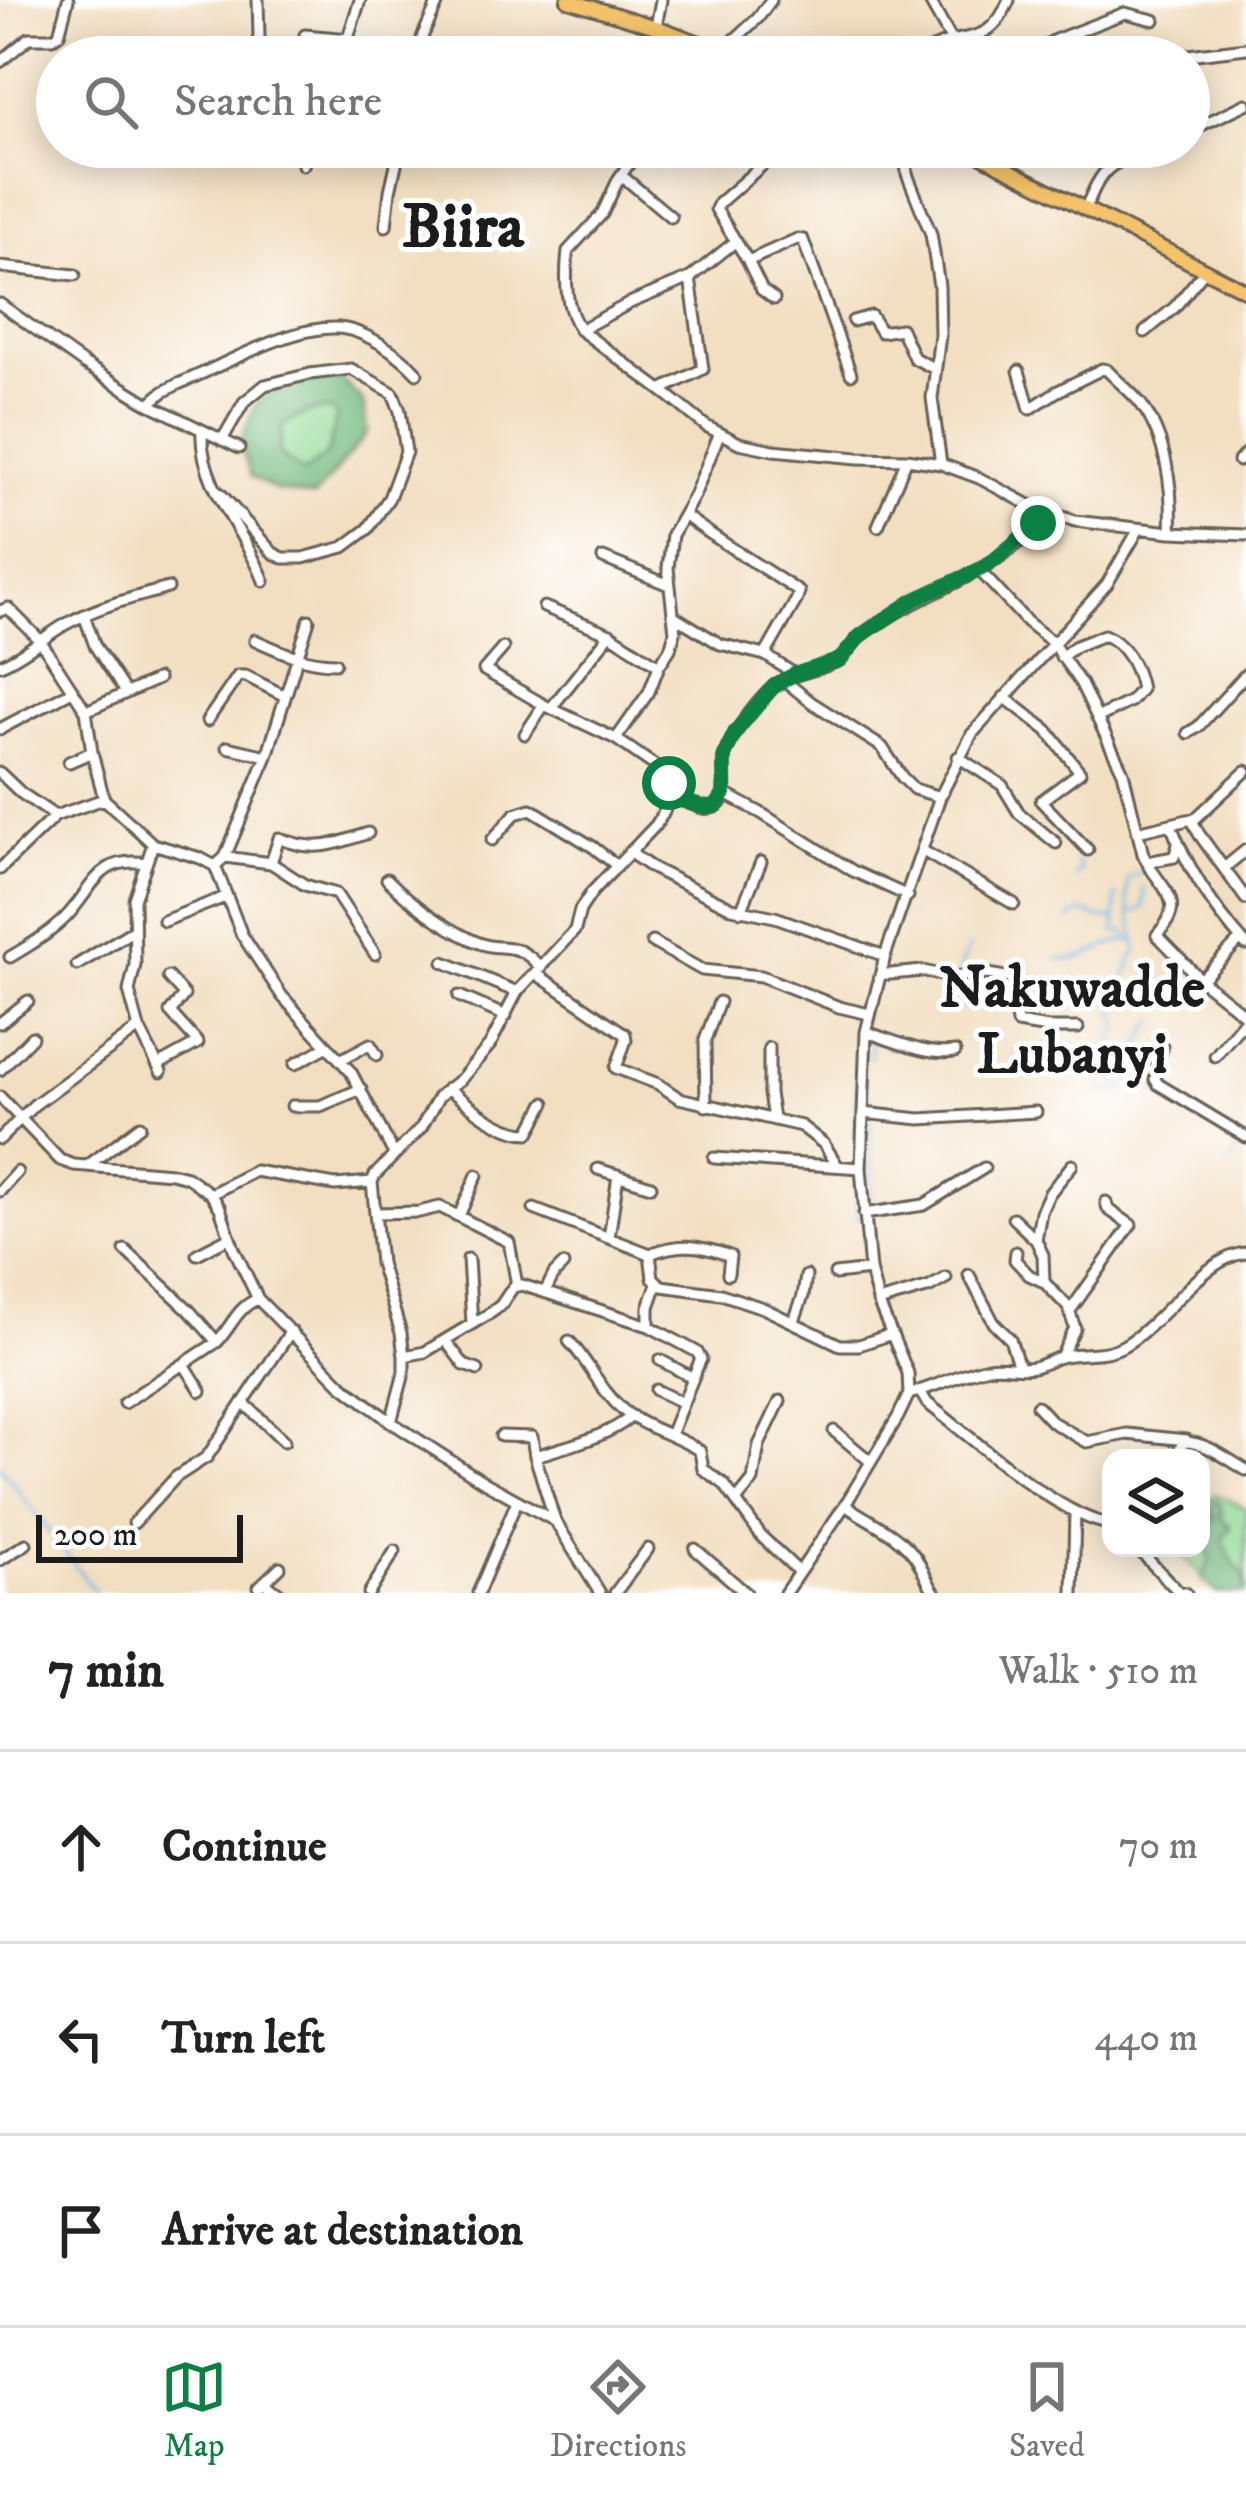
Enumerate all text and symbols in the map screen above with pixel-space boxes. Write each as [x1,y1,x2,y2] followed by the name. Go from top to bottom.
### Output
[36,36,1210,168] search box
[78,69,144,135] icon: search
[174,74,382,130] text: Search here
[402,189,525,267] district label: Biira
[1011,496,1065,550] route end
[642,756,696,810] route start
[939,954,1205,1091] district label: Nakuwadde Lubanyi
[1102,1449,1210,1557] map controls
[1102,1449,1210,1557] button: layers
[36,1509,243,1562] scale bar
[54,1515,138,1556] text: 200 m
[48,1639,164,1703] text: 7 min
[999,1647,1198,1696] text: Walk · 510 m
[48,1814,114,1880] icon: ahead
[162,1819,327,1875] text: Continue
[1119,1822,1198,1871] text: 70 m
[48,2006,114,2072] icon: left
[162,2011,325,2067] text: Turn left
[1094,2014,1198,2063] text: 440 m
[48,2198,114,2264] icon: arrive
[162,2203,523,2259] text: Arrive at destination
[161,2354,227,2467] tab: Map
[550,2354,686,2467] tab: Directions
[1009,2354,1085,2467] tab: Saved

